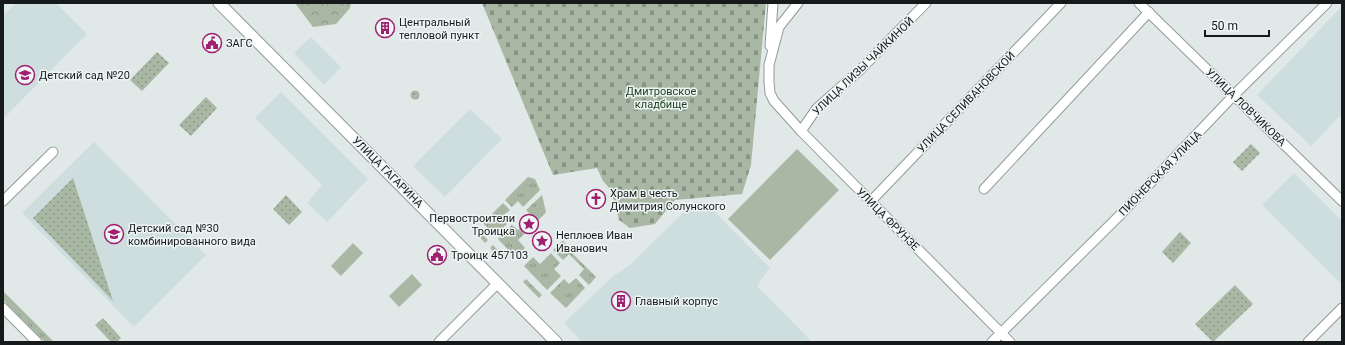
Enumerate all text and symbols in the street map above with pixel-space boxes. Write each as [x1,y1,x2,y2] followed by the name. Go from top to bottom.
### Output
[1205,12,1269,38] scale bar
[810,15,917,118] street label: УЛИЦА ЛИЗЫ ЧАЙКИНОЙ
[399,16,480,42] place label: Центральный тепловой пункт
[374,17,396,39] building icon: Центральный тепловой пункт
[1211,19,1238,33] text: 50 m
[201,32,223,54] public building icon: ЗАГС
[226,37,253,50] place label: ЗАГС
[915,49,1018,155] street label: УЛИЦА СЕЛИВАНОВСКОЙ
[14,64,36,86] school or university icon: Детский сад №20
[1203,66,1289,150] street label: УЛИЦА ЛОВЧИКОВА
[39,69,130,82] place label: Детский сад №20
[626,85,696,111] park label: Дмитровское кладбище
[1116,128,1205,219] street label: ПИОНЕРСКАЯ УЛИЦА
[350,134,426,211] street label: УЛИЦА ГАГАРИНА
[854,185,922,253] street label: УЛИЦА ФРУНЗЕ
[610,187,726,213] place label: Храм в честь Димитрия Солунского
[585,188,607,210] church icon: Храм в честь Димитрия Солунского
[429,212,515,238] place label: Первостроители Троицка
[518,213,540,235] place icon: Первостроители Троицка
[128,222,256,248] place label: Детский сад №30 комбинированного вида
[103,223,125,245] school or university icon: Детский сад №30 комбинированного вида
[556,229,633,255] place label: Неплюев Иван Иванович
[531,230,553,252] place icon: Неплюев Иван Иванович
[426,244,448,266] public building icon: Троицк 457103
[451,249,528,262] place label: Троицк 457103
[610,290,632,312] building icon: Главный корпус
[635,295,718,308] place label: Главный корпус

